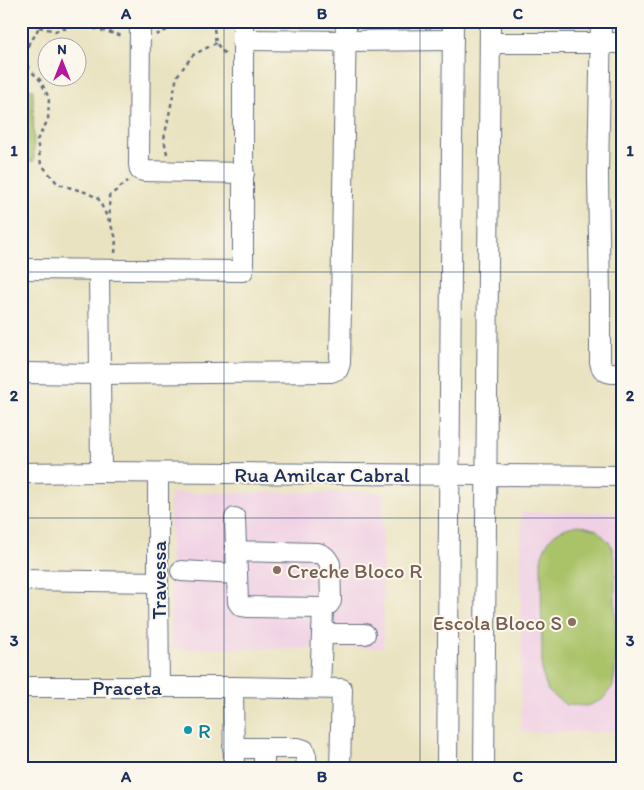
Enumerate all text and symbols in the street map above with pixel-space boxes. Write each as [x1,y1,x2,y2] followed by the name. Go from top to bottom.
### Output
[120,4,132,23] text: A
[317,4,328,23] text: B
[513,4,524,23] text: C
[38,38,88,88] north arrow
[57,41,67,58] text: N
[10,141,18,160] text: 1
[626,141,634,160] text: 1
[10,386,19,405] text: 2
[626,386,635,405] text: 2
[234,462,410,487] street label: Rua Amilcar Cabral
[146,540,171,619] street label: Travessa
[287,558,422,583] place label: Creche Bloco R
[271,564,283,576] marker: Creche Bloco R
[433,610,562,635] place label: Escola Bloco S
[566,616,578,628] marker: Escola Bloco S
[10,631,19,650] text: 3
[626,631,635,650] text: 3
[92,675,162,700] street label: Praceta
[198,718,211,743] place label: R
[182,724,194,736] marker: R
[120,767,132,786] text: A
[317,767,328,786] text: B
[513,767,524,786] text: C

